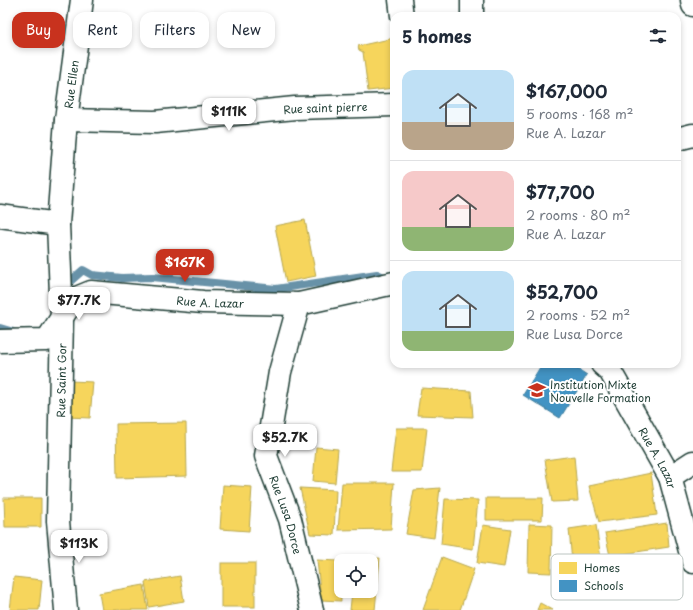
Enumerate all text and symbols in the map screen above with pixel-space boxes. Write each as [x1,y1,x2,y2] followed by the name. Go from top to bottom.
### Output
[12,12,65,48] chip: Buy
[73,12,132,48] chip: Rent
[140,12,209,48] chip: Filters
[217,12,275,48] chip: New
[402,23,472,49] text: 5 homes
[647,25,669,47] icon: filters
[59,59,82,109] street label: Rue Ellen
[526,78,607,104] text: $167,000
[434,86,482,134] icon: home
[282,97,368,118] street label: Rue saint pierre
[201,98,257,132] pin: $111K
[211,101,247,120] text: $111K
[526,104,633,123] text: 5 rooms · 168 m²
[526,123,606,142] text: Rue A. Lazar
[526,179,595,205] text: $77,700
[434,187,482,235] icon: home
[526,205,631,224] text: 2 rooms · 80 m²
[526,224,606,243] text: Rue A. Lazar
[157,249,213,283] pin: $167K
[165,252,205,271] text: $167K
[526,279,598,305] text: $52,700
[46,287,112,321] pin: $77.7K
[434,287,482,335] icon: home
[57,290,101,309] text: $77.7K
[176,291,244,311] street label: Rue A. Lazar
[526,305,630,324] text: 2 rooms · 52 m²
[526,324,623,343] text: Rue Lusa Dorce
[52,342,70,418] street label: Rue Saint Gor
[550,376,651,406] place label: Institution Mixte Nouvelle Formation
[527,380,547,400] school or university icon: Institution Mixte Nouvelle Formation
[252,424,318,458] pin: $52.7K
[635,424,681,490] street label: Rue A. Lazar
[262,427,308,446] text: $52.7K
[266,473,307,556] street label: Rue Lusa Dorce
[51,530,107,564] pin: $113K
[60,533,98,552] text: $113K
[334,554,378,598] map controls
[334,554,378,598] button: locate
[551,554,683,600] legend
[584,559,620,576] text: Homes
[584,577,624,594] text: Schools

